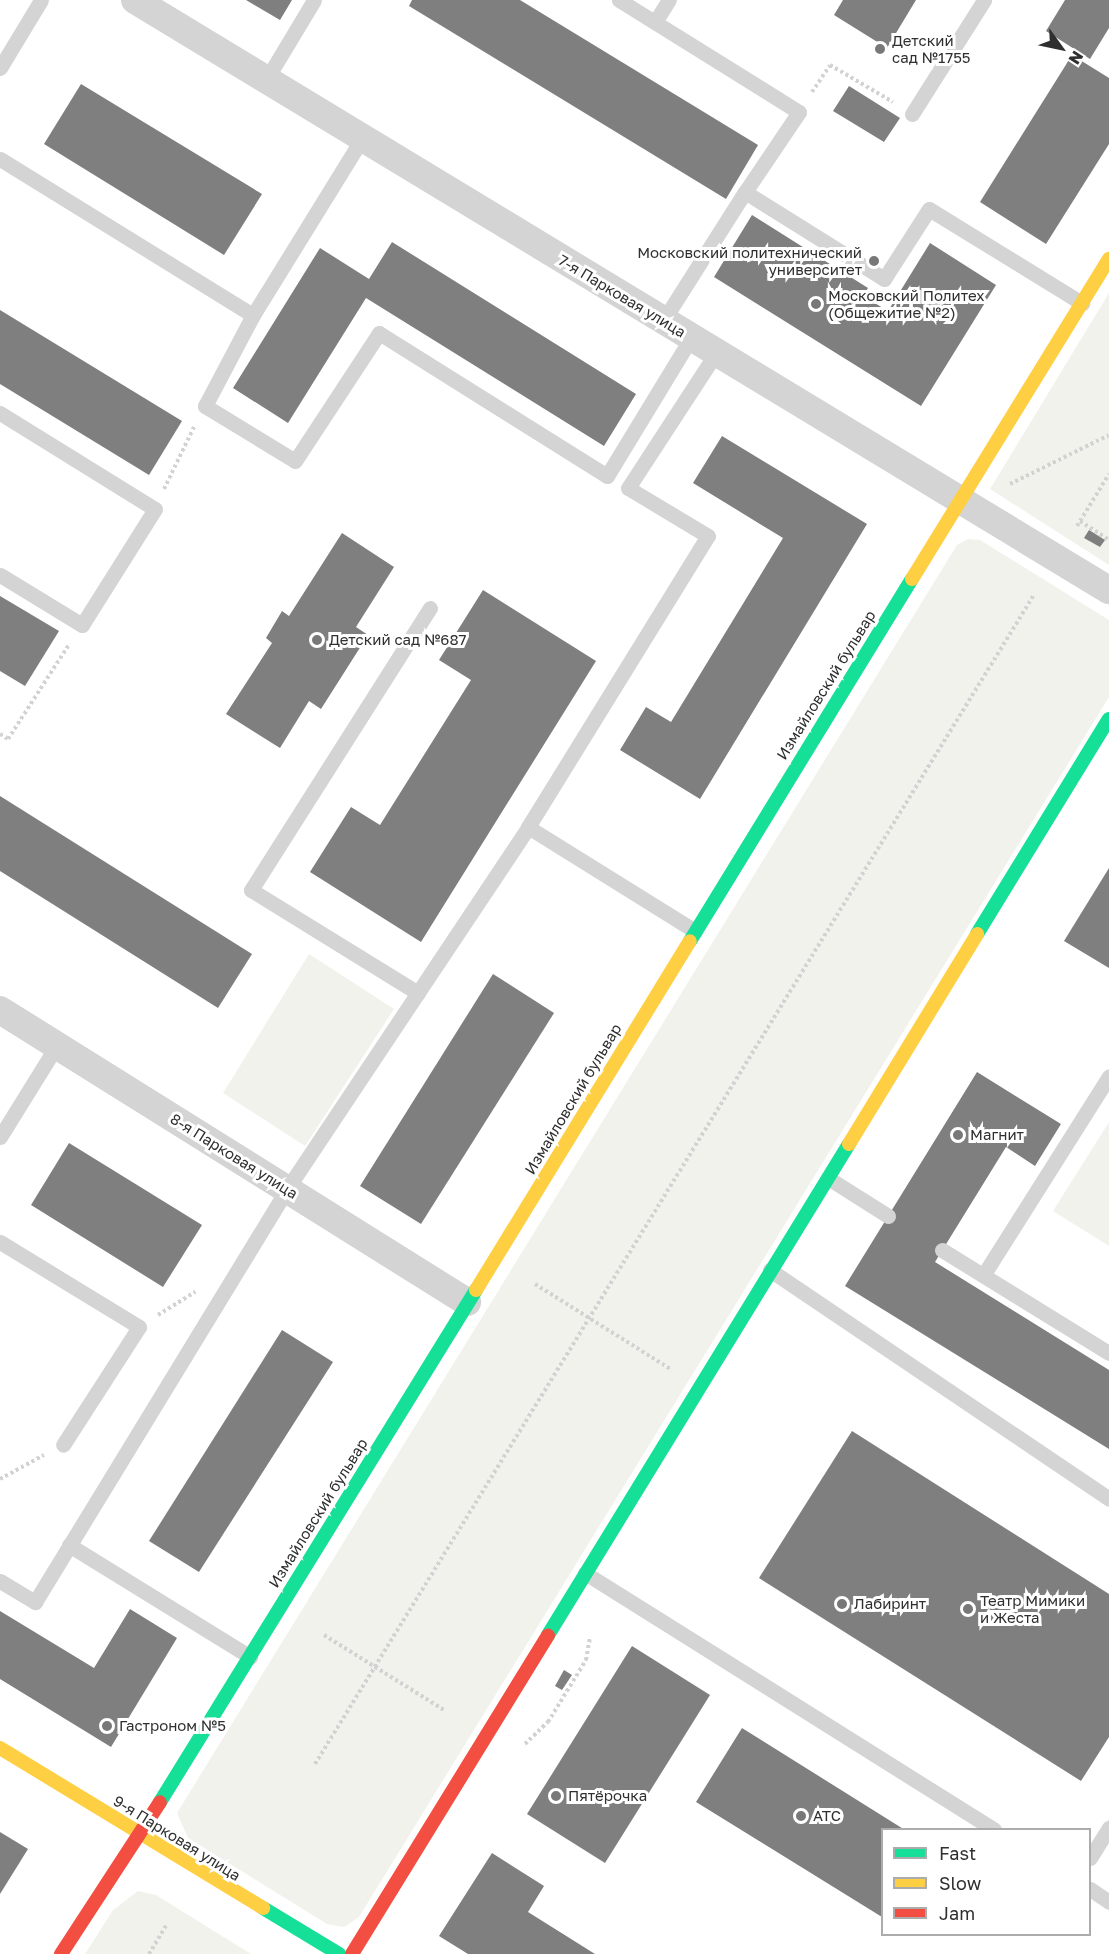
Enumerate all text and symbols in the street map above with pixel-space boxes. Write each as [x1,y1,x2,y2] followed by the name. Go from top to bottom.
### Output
[1031,18,1091,78] north arrow
[892,31,971,66] place label: Детский сад №1755
[873,42,887,56] marker: Детский сад №1755
[1064,47,1088,68] text: N
[637,243,862,278] place label: Московский политехнический университет
[555,251,689,341] street label: 7-я Парковая улица
[867,254,881,268] marker: Московский политехнический университет
[828,286,985,321] place label: Московский Политех (Общежитие №2)
[809,297,823,311] marker: Московский Политех (Общежитие №2)
[773,607,879,763] street label: Измайловский бульвар
[329,631,466,649] place label: Детский сад №687
[310,633,324,647] marker: Детский сад №687
[521,1020,625,1178] street label: Измайловский бульвар
[167,1110,301,1202] street label: 8-я Парковая улица
[970,1126,1024,1144] place label: Магнит
[951,1128,965,1142] marker: Магнит
[265,1435,371,1591] street label: Измайловский бульвар
[980,1591,1085,1626] place label: Театр Мимики и Жеста
[854,1595,926,1613] place label: Лабиринт
[835,1597,849,1611] marker: Лабиринт
[961,1602,975,1616] marker: Театр Мимики и Жеста
[119,1717,226,1735] place label: Гастроном №5
[100,1719,114,1733] marker: Гастроном №5
[568,1787,647,1805] place label: Пятёрочка
[549,1789,563,1803] marker: Пятёрочка
[110,1792,244,1884] street label: 9-я Парковая улица
[813,1807,841,1825] place label: АТС
[794,1809,808,1823] marker: АТС
[881,1828,1091,1936] legend
[939,1842,976,1864] text: Fast
[939,1872,981,1894] text: Slow
[939,1902,975,1924] text: Jam

